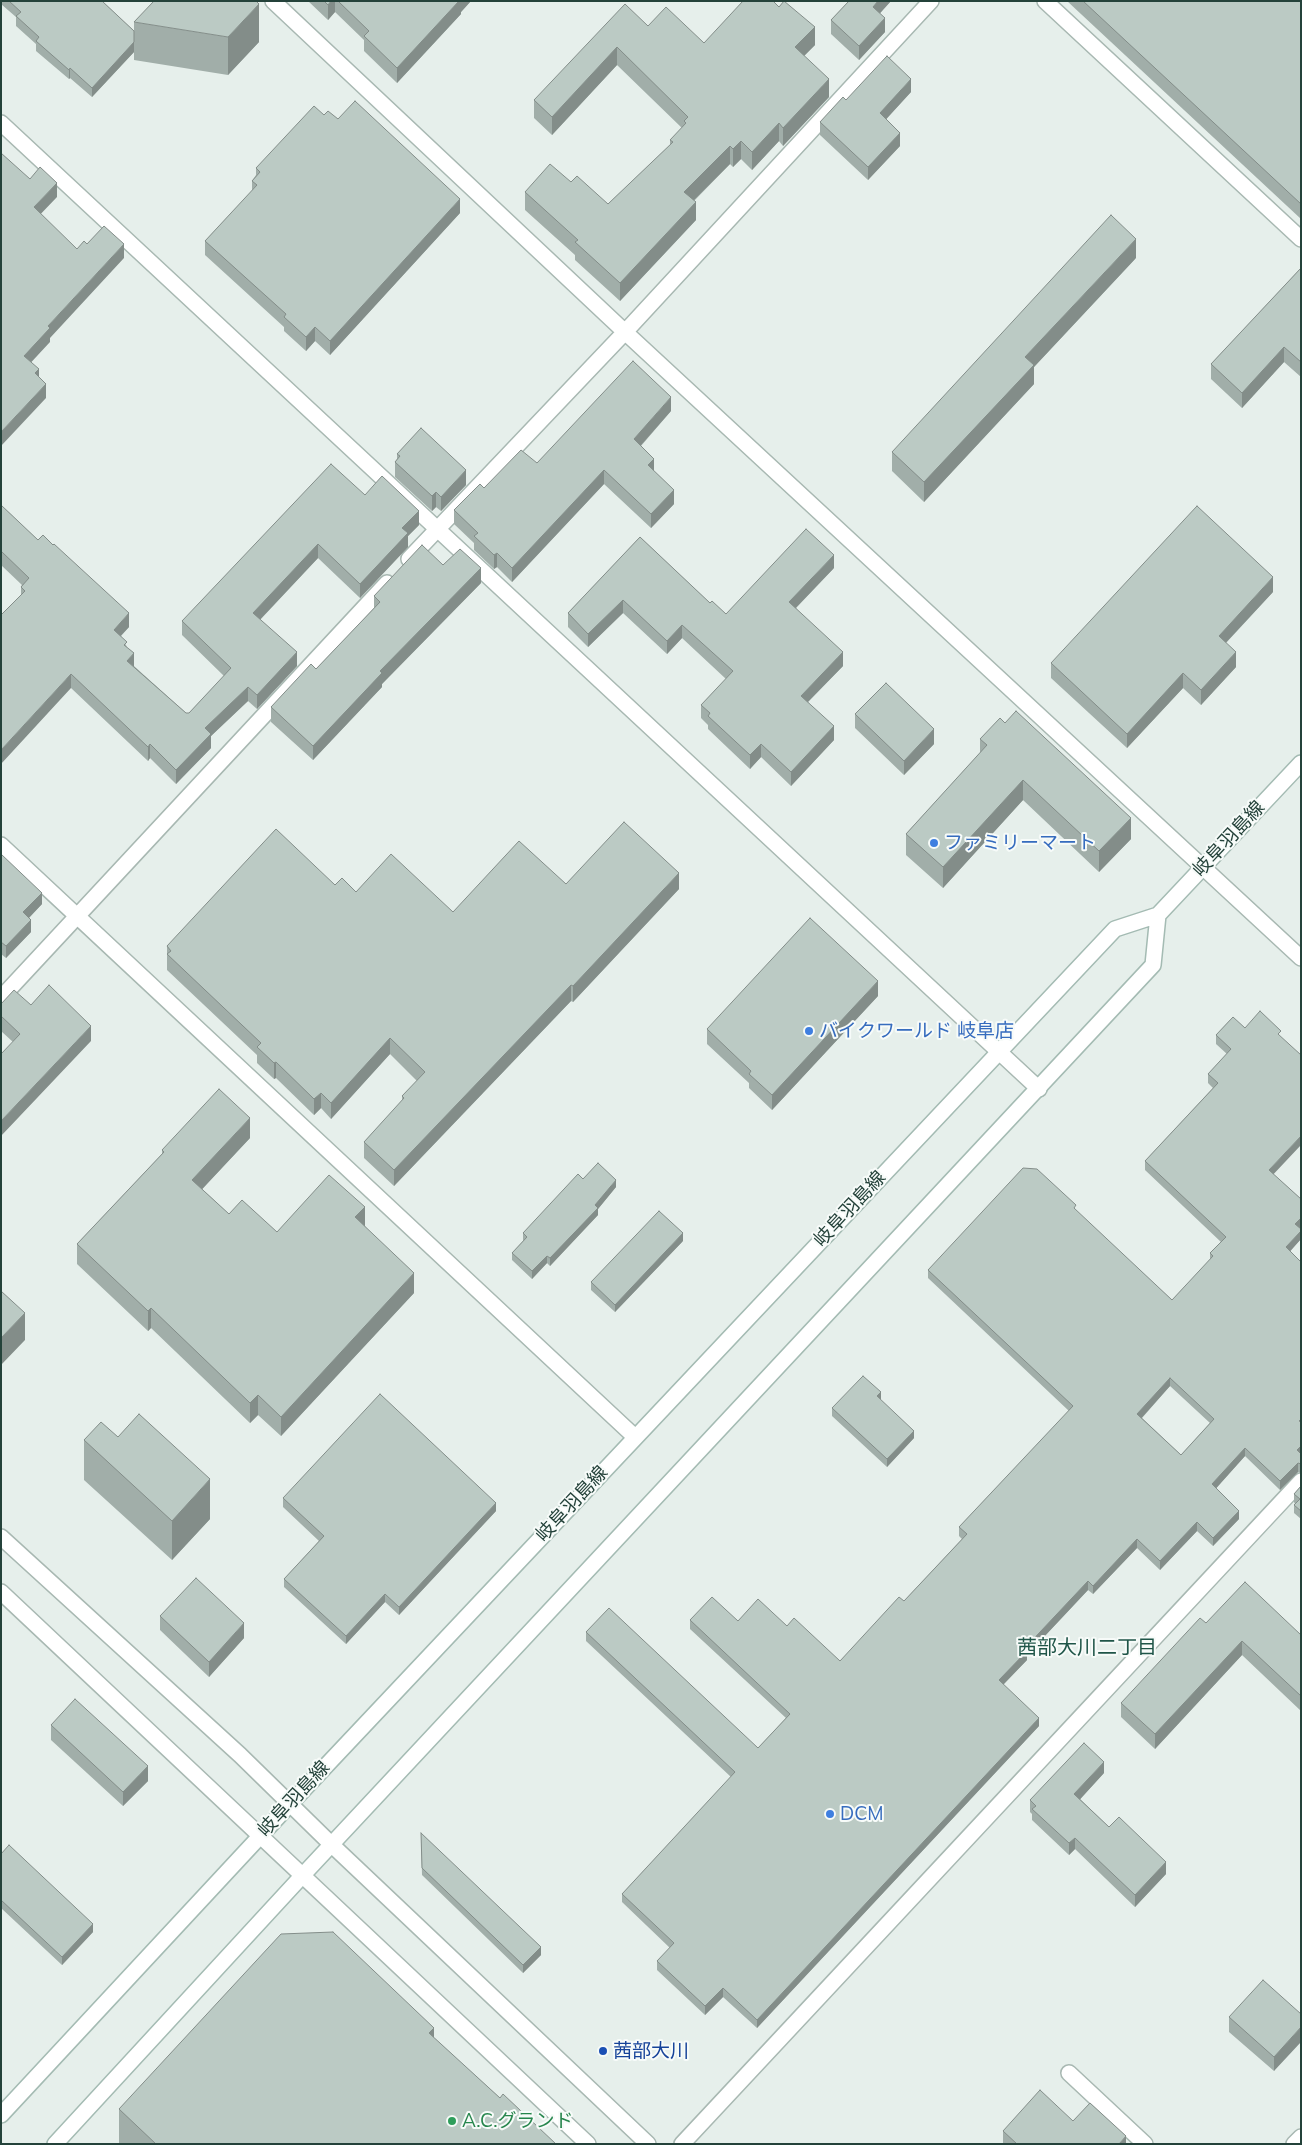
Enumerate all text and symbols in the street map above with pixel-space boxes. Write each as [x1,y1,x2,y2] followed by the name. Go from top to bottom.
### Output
[1188,796,1270,882] street label: 岐阜羽島線
[944,832,1096,854] place label: ファミリーマート
[928,837,940,849] marker: ファミリーマート
[819,1020,1014,1042] place label: バイクワールド 岐阜店
[803,1025,815,1037] marker: バイクワールド 岐阜店
[809,1166,891,1252] street label: 岐阜羽島線
[531,1461,613,1547] street label: 岐阜羽島線
[1017,1636,1157,1660] district label: 茜部大川二丁目
[253,1756,335,1842] street label: 岐阜羽島線
[840,1803,883,1825] place label: DCM
[824,1808,836,1820] marker: DCM
[613,2040,689,2062] place label: 茜部大川
[597,2045,609,2057] marker: 茜部大川
[462,2110,574,2132] place label: A.C.グランド
[446,2115,458,2127] marker: A.C.グランド

